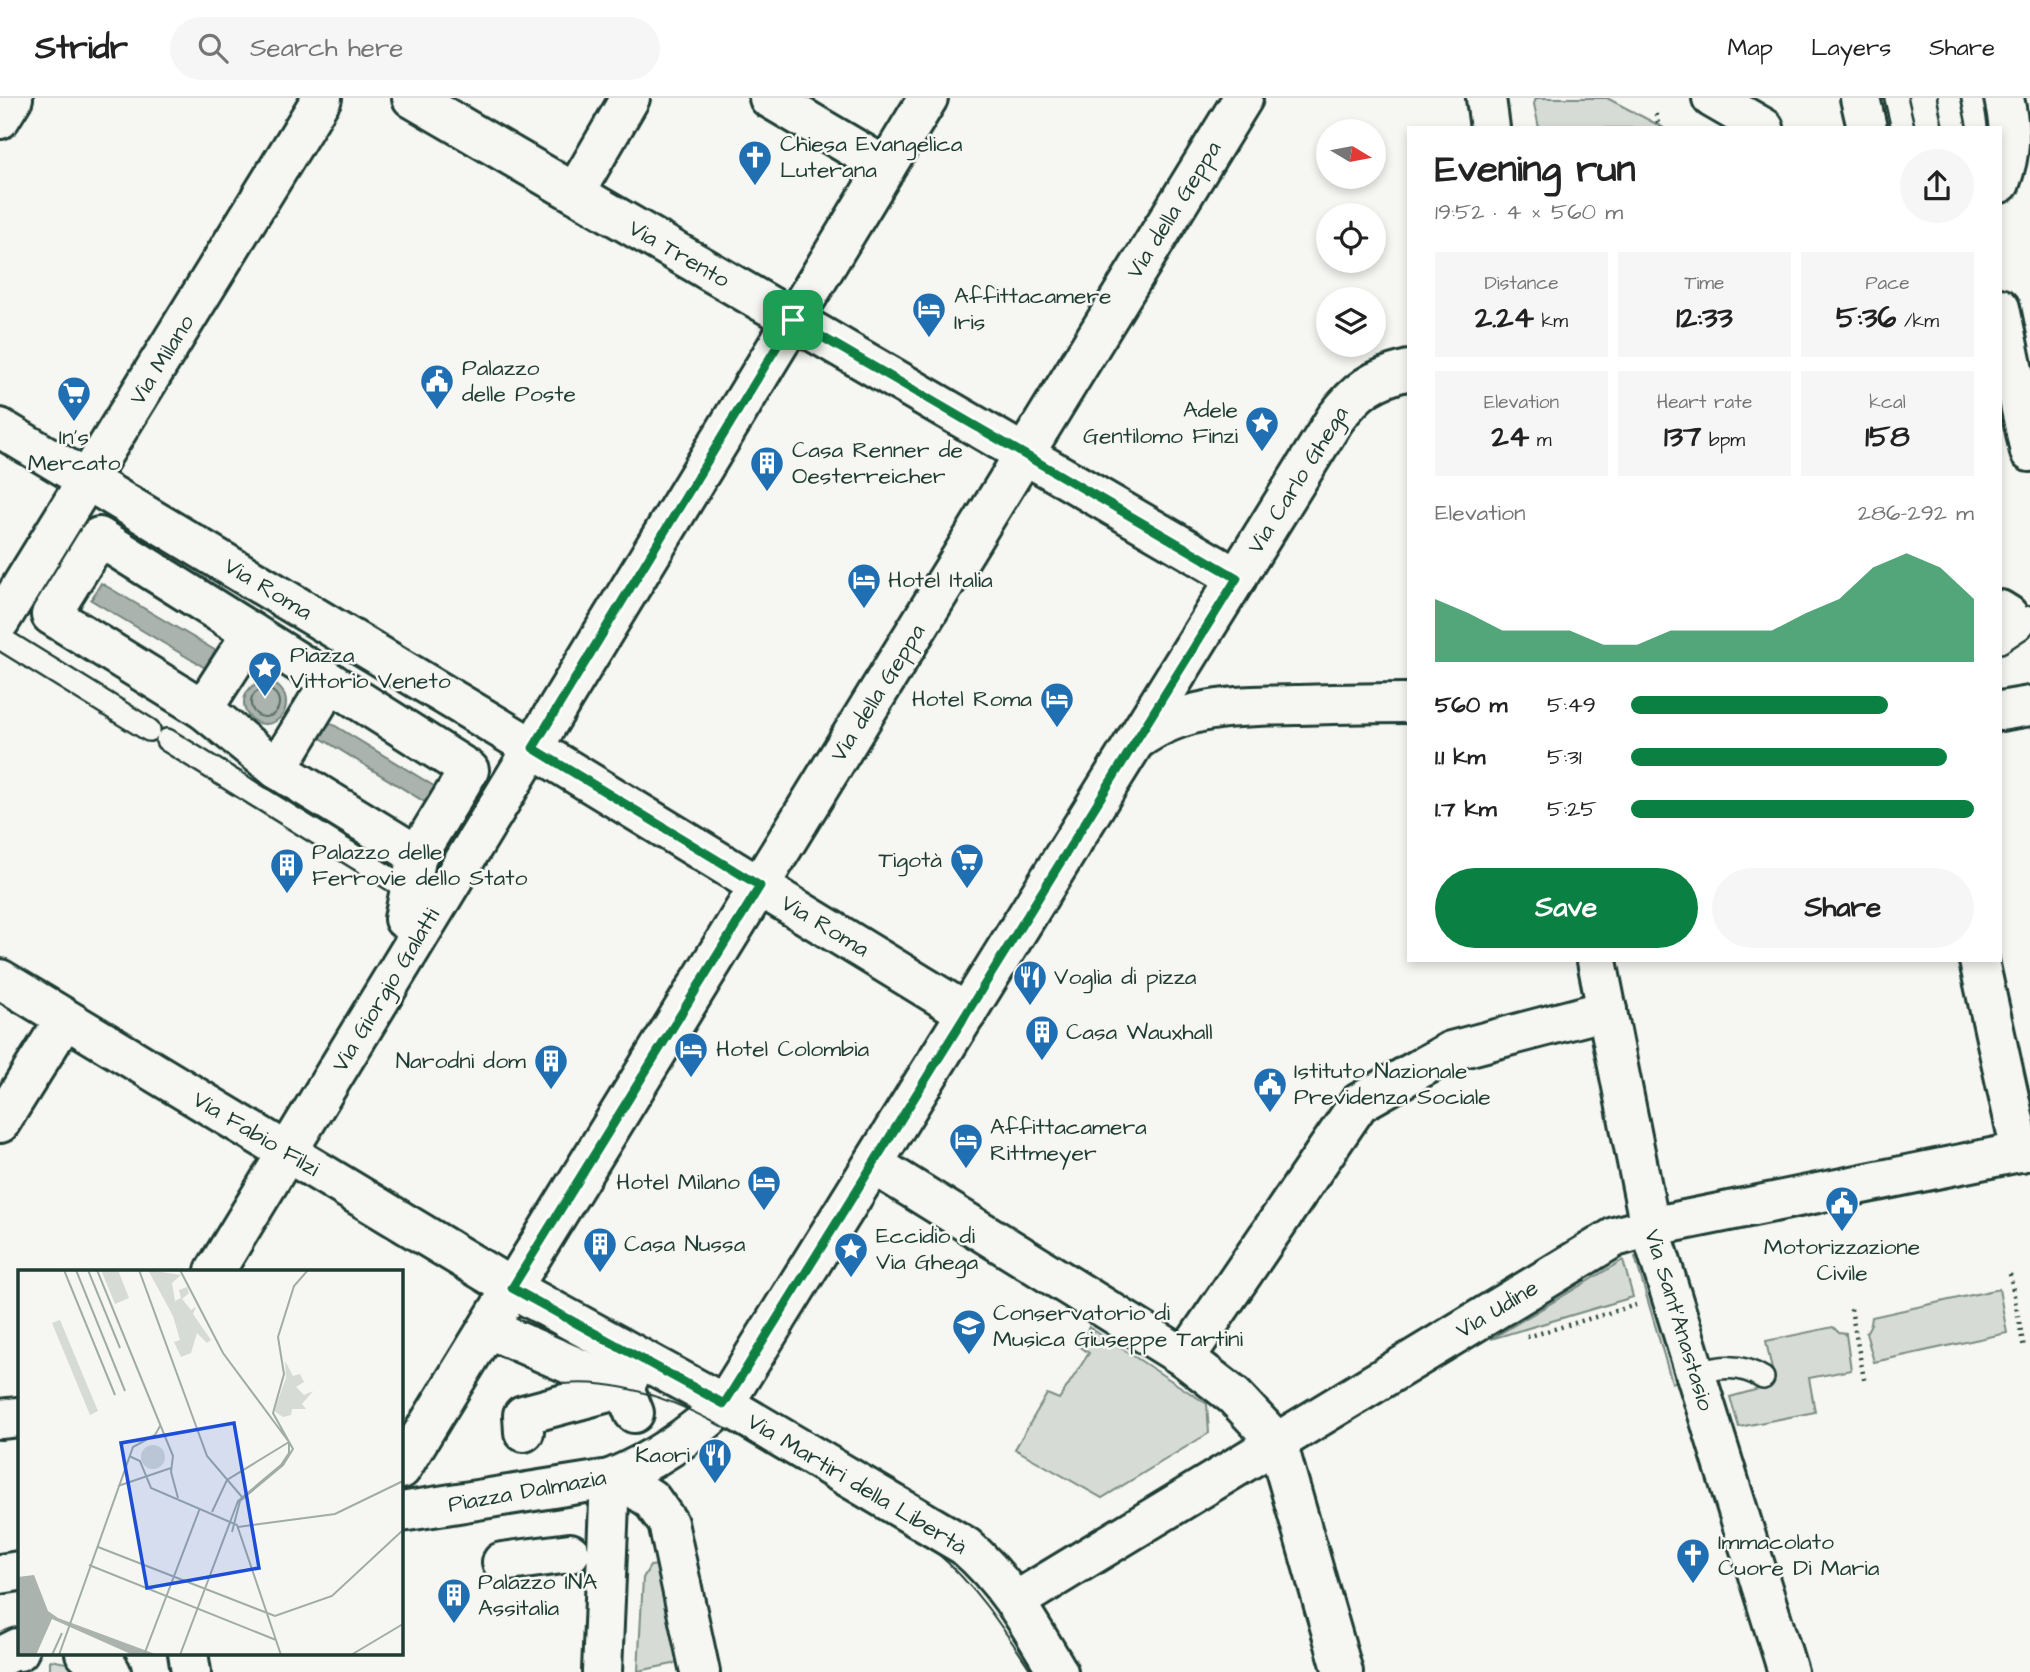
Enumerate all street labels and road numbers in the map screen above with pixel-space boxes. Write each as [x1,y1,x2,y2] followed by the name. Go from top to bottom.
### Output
[1119,135,1229,285] street label: Via della Geppa
[622,212,736,296] street label: Via Trento
[122,309,202,411] street label: Via Milano
[1240,400,1357,560] street label: Via Carlo Ghega
[218,550,318,628] street label: Via Roma
[823,618,933,768] street label: Via della Geppa
[775,887,875,965] street label: Via Roma
[324,901,449,1079] street label: Via Giorgio Galatti
[187,1083,326,1185] street label: Via Fabio Filzi
[1636,1225,1722,1415] street label: Via Sant'Anastasio
[1450,1272,1544,1346] street label: Via Udine
[741,1406,973,1563] street label: Via Martiri della Libertà
[445,1461,609,1521] street label: Piazza Dalmazia

